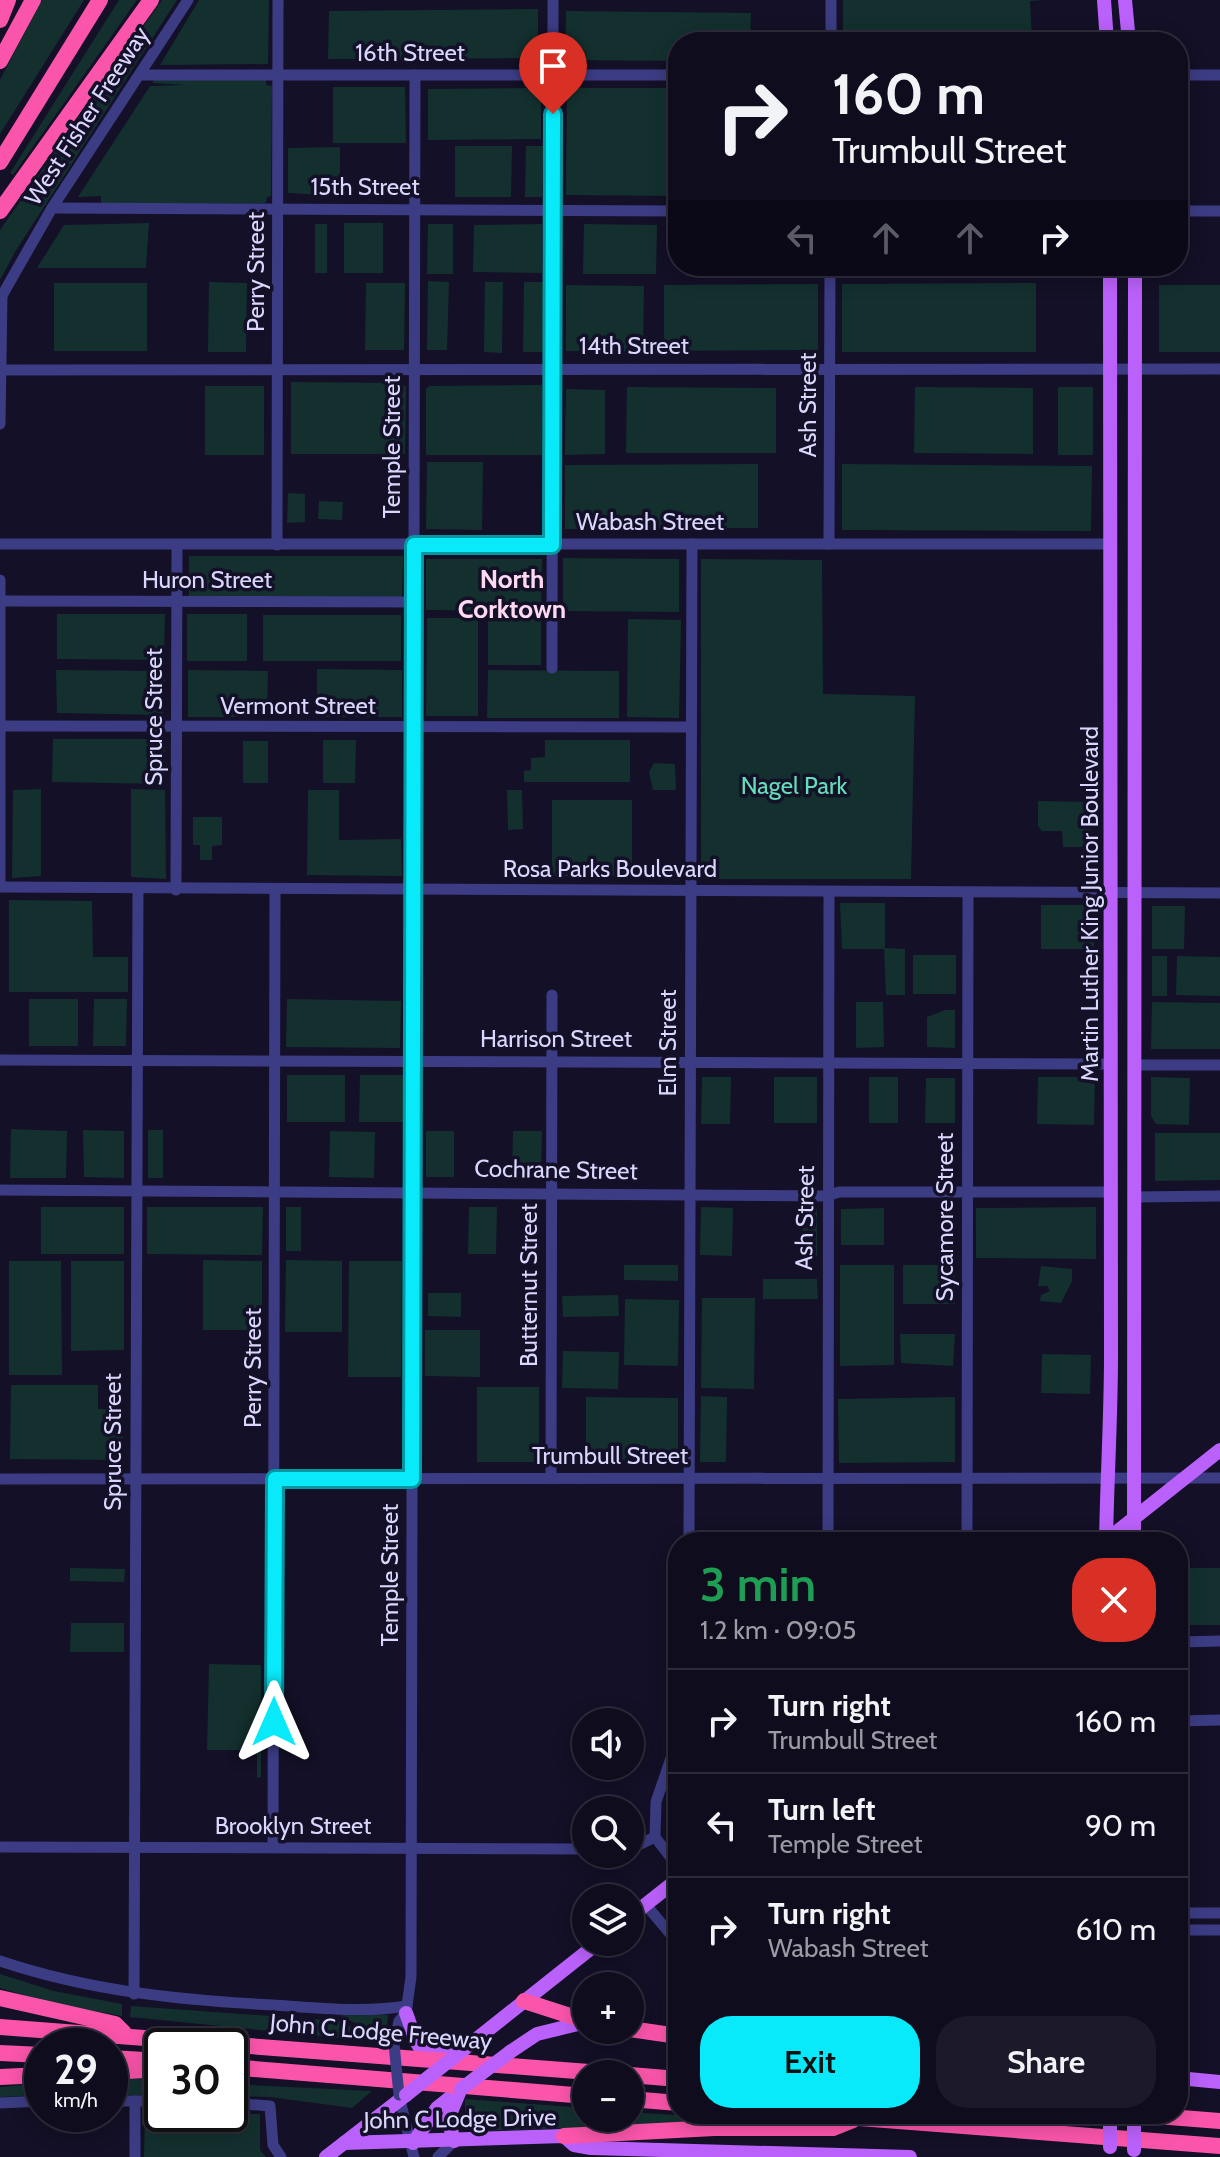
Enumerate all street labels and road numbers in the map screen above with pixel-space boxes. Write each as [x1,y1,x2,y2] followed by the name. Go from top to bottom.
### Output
[18,21,155,210] street label: West Fisher Freeway
[355,38,465,67] street label: 16th Street
[311,172,420,201] street label: 15th Street
[241,212,270,332] street label: Perry Street
[579,331,689,360] street label: 14th Street
[793,353,822,457] street label: Ash Street
[377,376,406,518] street label: Temple Street
[576,507,724,536] street label: Wabash Street
[142,565,272,594] street label: Huron Street
[139,648,168,786] street label: Spruce Street
[220,691,376,720] street label: Vermont Street
[1075,726,1104,1082] street label: Martin Luther King Junior Boulevard
[503,854,717,883] street label: Rosa Parks Boulevard
[653,989,682,1097] street label: Elm Street
[480,1024,632,1053] street label: Harrison Street
[930,1133,959,1301] street label: Sycamore Street
[474,1154,638,1185] street label: Cochrane Street
[789,1165,820,1271] street label: Ash Street
[514,1203,543,1367] street label: Butternut Street
[238,1308,267,1428] street label: Perry Street
[98,1373,127,1511] street label: Spruce Street
[532,1441,688,1470] street label: Trumbull Street
[375,1504,404,1646] street label: Temple Street
[215,1811,371,1840] street label: Brooklyn Street
[268,2007,493,2056] street label: John C Lodge Freeway
[362,2102,557,2135] street label: John C Lodge Drive

